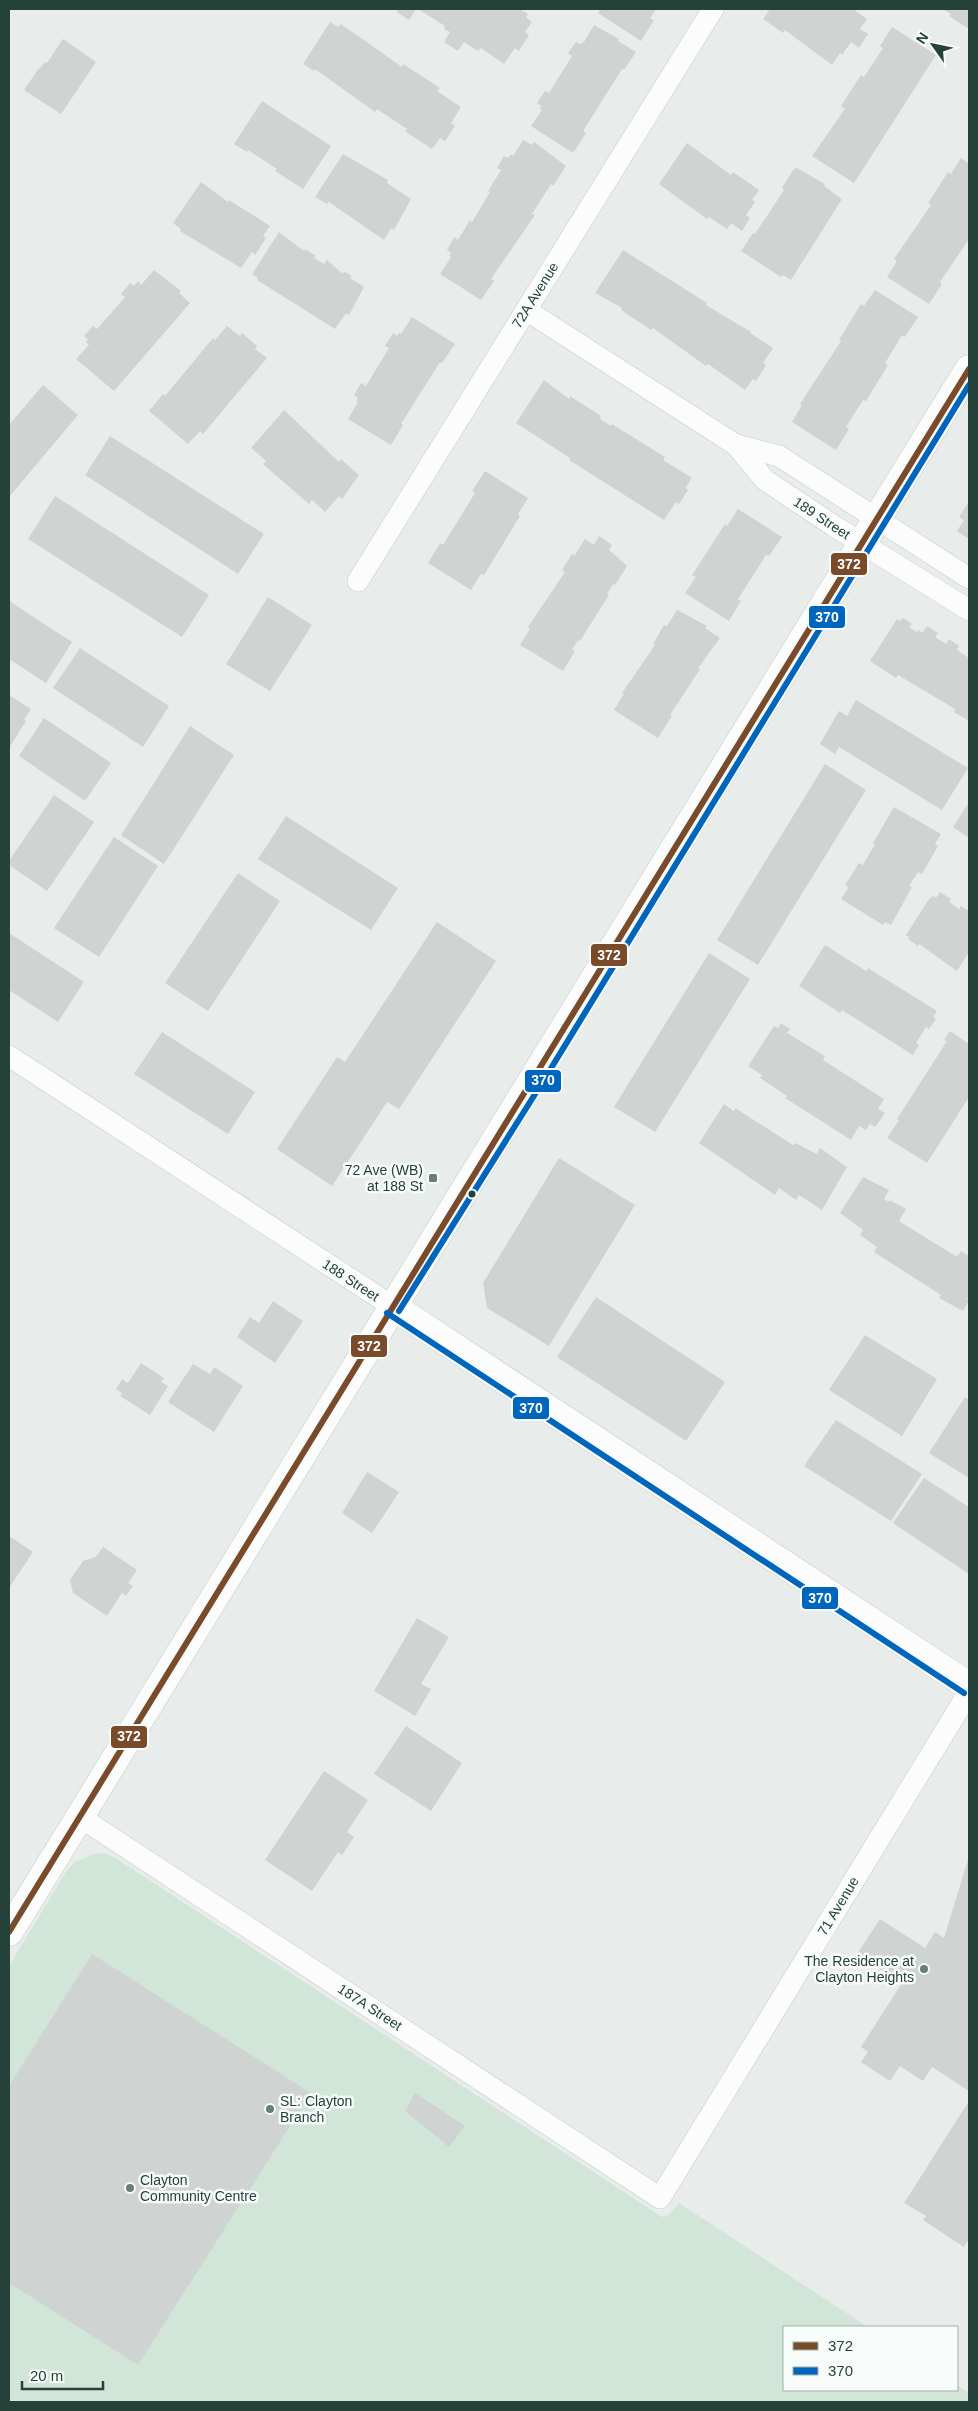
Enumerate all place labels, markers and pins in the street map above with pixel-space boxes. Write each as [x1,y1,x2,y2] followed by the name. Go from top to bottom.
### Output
[345,1162,423,1194] place label: 72 Ave (WB) at 188 St
[427,1172,439,1184] marker: 72 Ave (WB) at 188 St
[467,1189,477,1199] unlabelled marker
[804,1953,914,1985] place label: The Residence at Clayton Heights
[918,1963,930,1975] marker: The Residence at Clayton Heights
[280,2093,352,2125] place label: SL: Clayton Branch
[264,2103,276,2115] marker: SL: Clayton Branch
[140,2172,257,2204] place label: Clayton Community Centre
[124,2182,136,2194] marker: Clayton Community Centre

